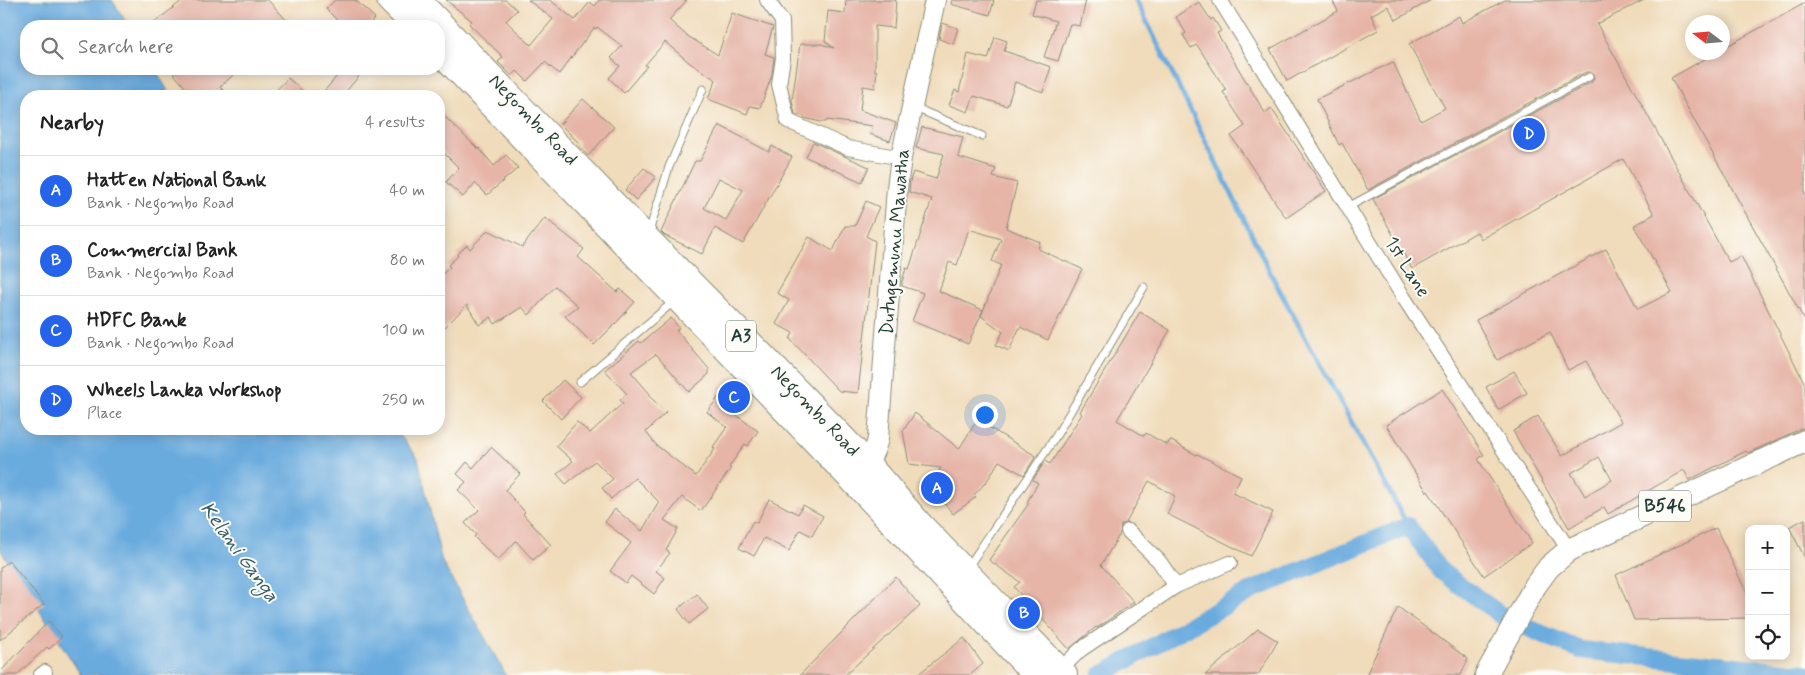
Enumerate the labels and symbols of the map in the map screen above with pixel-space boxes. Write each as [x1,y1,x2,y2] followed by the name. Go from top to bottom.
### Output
[1685,15,1730,60] north arrow
[481,69,583,173] street label: Negombo Road
[1513,115,1545,153] pin: D
[874,148,917,336] street label: Dutugemunu Mawatha
[1379,232,1435,302] street label: 1st Lane
[726,321,756,352] road number: A3
[763,360,865,464] street label: Negombo Road
[718,378,750,416] pin: C
[972,402,998,428] your location
[921,469,953,507] pin: A
[1639,491,1691,522] road number: B546
[192,496,285,609] water label: Kelani Ganga
[1008,594,1040,632] pin: B

